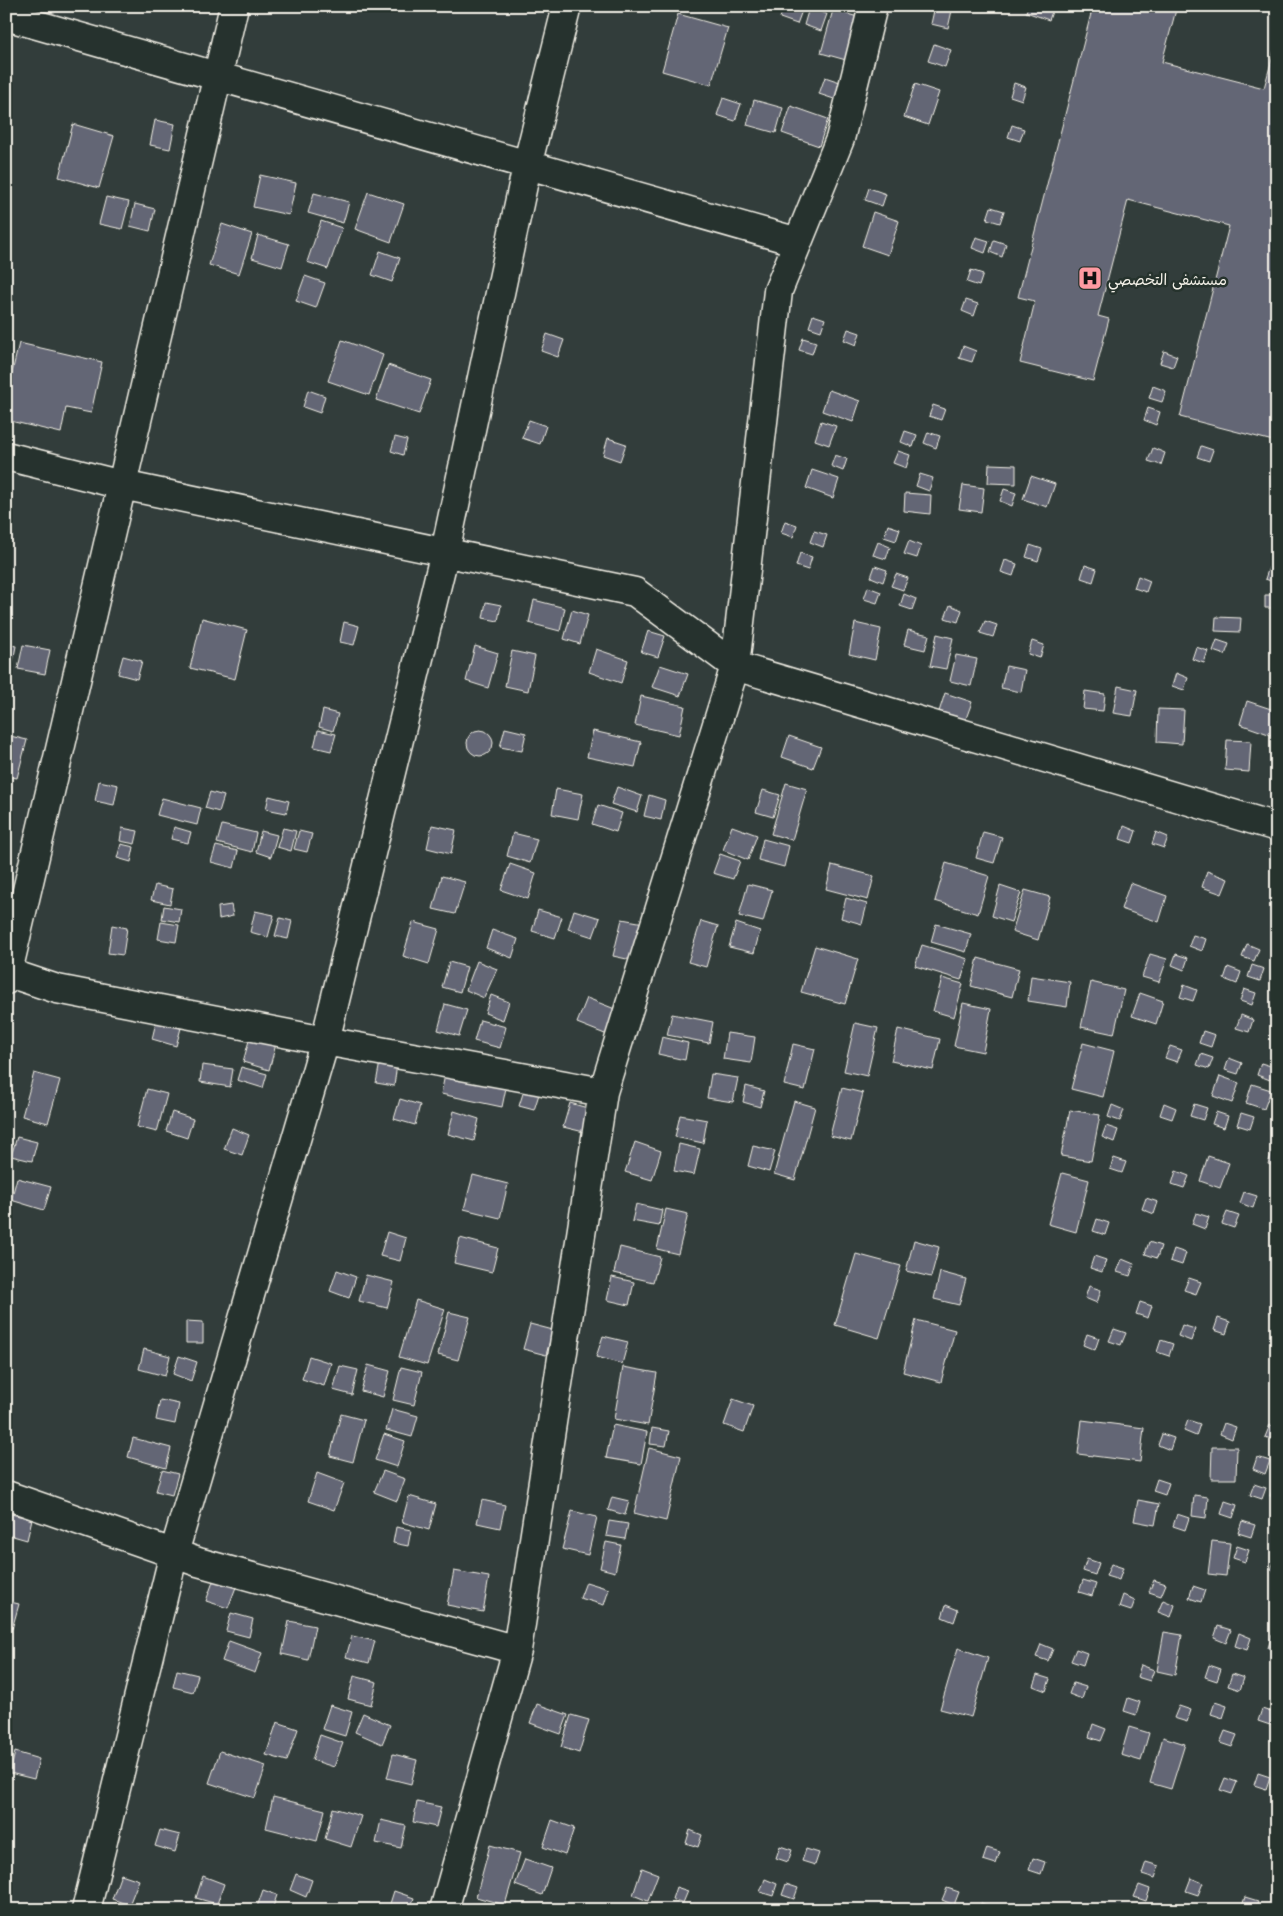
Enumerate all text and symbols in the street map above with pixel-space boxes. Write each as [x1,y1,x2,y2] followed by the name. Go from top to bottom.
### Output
[1077,265,1103,291] hospital icon: مستشفى التخصصي
[1108,267,1227,293] place label: مستشفى التخصصي

